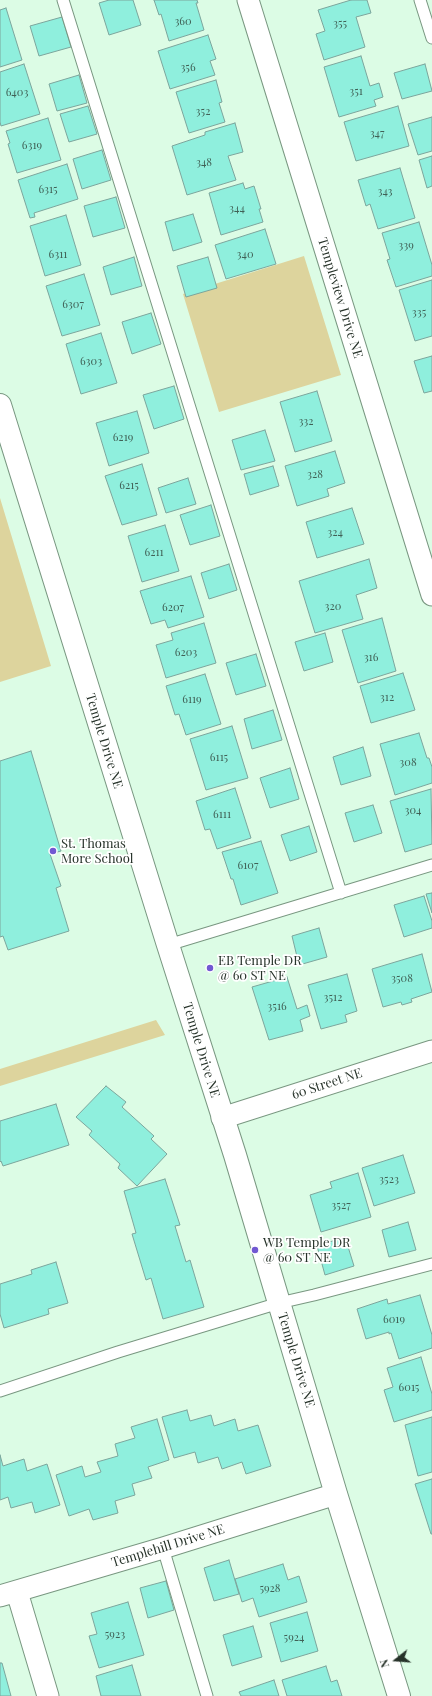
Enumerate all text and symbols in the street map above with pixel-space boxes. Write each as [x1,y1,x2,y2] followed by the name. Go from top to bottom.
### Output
[174,15,192,29] house number: 360
[333,17,347,31] house number: 355
[180,61,196,75] house number: 356
[349,85,363,99] house number: 351
[6,86,28,100] house number: 6403
[196,105,210,119] house number: 352
[370,127,384,141] house number: 347
[22,139,42,153] house number: 6319
[196,156,212,170] house number: 348
[38,183,58,197] house number: 6315
[377,185,393,199] house number: 343
[229,202,245,216] house number: 344
[314,236,366,360] street label: Templeview Drive NE
[398,239,414,253] house number: 339
[49,248,67,262] house number: 6311
[237,248,253,262] house number: 340
[62,298,84,312] house number: 6307
[412,306,426,320] house number: 335
[80,355,102,369] house number: 6303
[298,415,314,429] house number: 332
[113,431,133,445] house number: 6219
[307,468,323,482] house number: 328
[119,479,139,493] house number: 6215
[327,526,343,540] house number: 324
[144,546,164,560] house number: 6211
[325,600,341,614] house number: 320
[162,601,184,615] house number: 6207
[175,646,197,660] house number: 6203
[364,651,378,665] house number: 316
[380,691,394,705] house number: 312
[82,692,126,790] street label: Temple Drive NE
[182,693,202,707] house number: 6119
[210,751,228,765] house number: 6115
[399,756,417,770] house number: 308
[405,804,421,818] house number: 304
[213,808,231,822] house number: 6111
[61,836,133,867] place label: St. Thomas More School
[48,846,58,856] marker: St. Thomas More School
[238,859,258,873] house number: 6107
[218,953,302,984] place label: EB Temple DR @ 60 ST NE
[205,963,215,973] marker: EB Temple DR @ 60 ST NE
[391,972,413,986] house number: 3508
[324,991,342,1005] house number: 3512
[267,1000,287,1014] house number: 3516
[179,1001,223,1099] street label: Temple Drive NE
[290,1065,364,1103] street label: 60 Street NE
[379,1173,399,1187] house number: 3523
[331,1199,351,1213] house number: 3527
[263,1235,350,1266] place label: WB Temple DR @ 60 ST NE
[250,1245,260,1255] marker: WB Temple DR @ 60 ST NE
[274,1311,318,1409] street label: Temple Drive NE
[383,1313,405,1327] house number: 6019
[399,1381,419,1395] house number: 6015
[109,1521,227,1571] street label: Templehill Drive NE
[259,1582,281,1596] house number: 5928
[105,1628,125,1642] house number: 5923
[284,1631,304,1645] house number: 5924
[376,1640,416,1680] north arrow
[376,1658,392,1670] text: N

